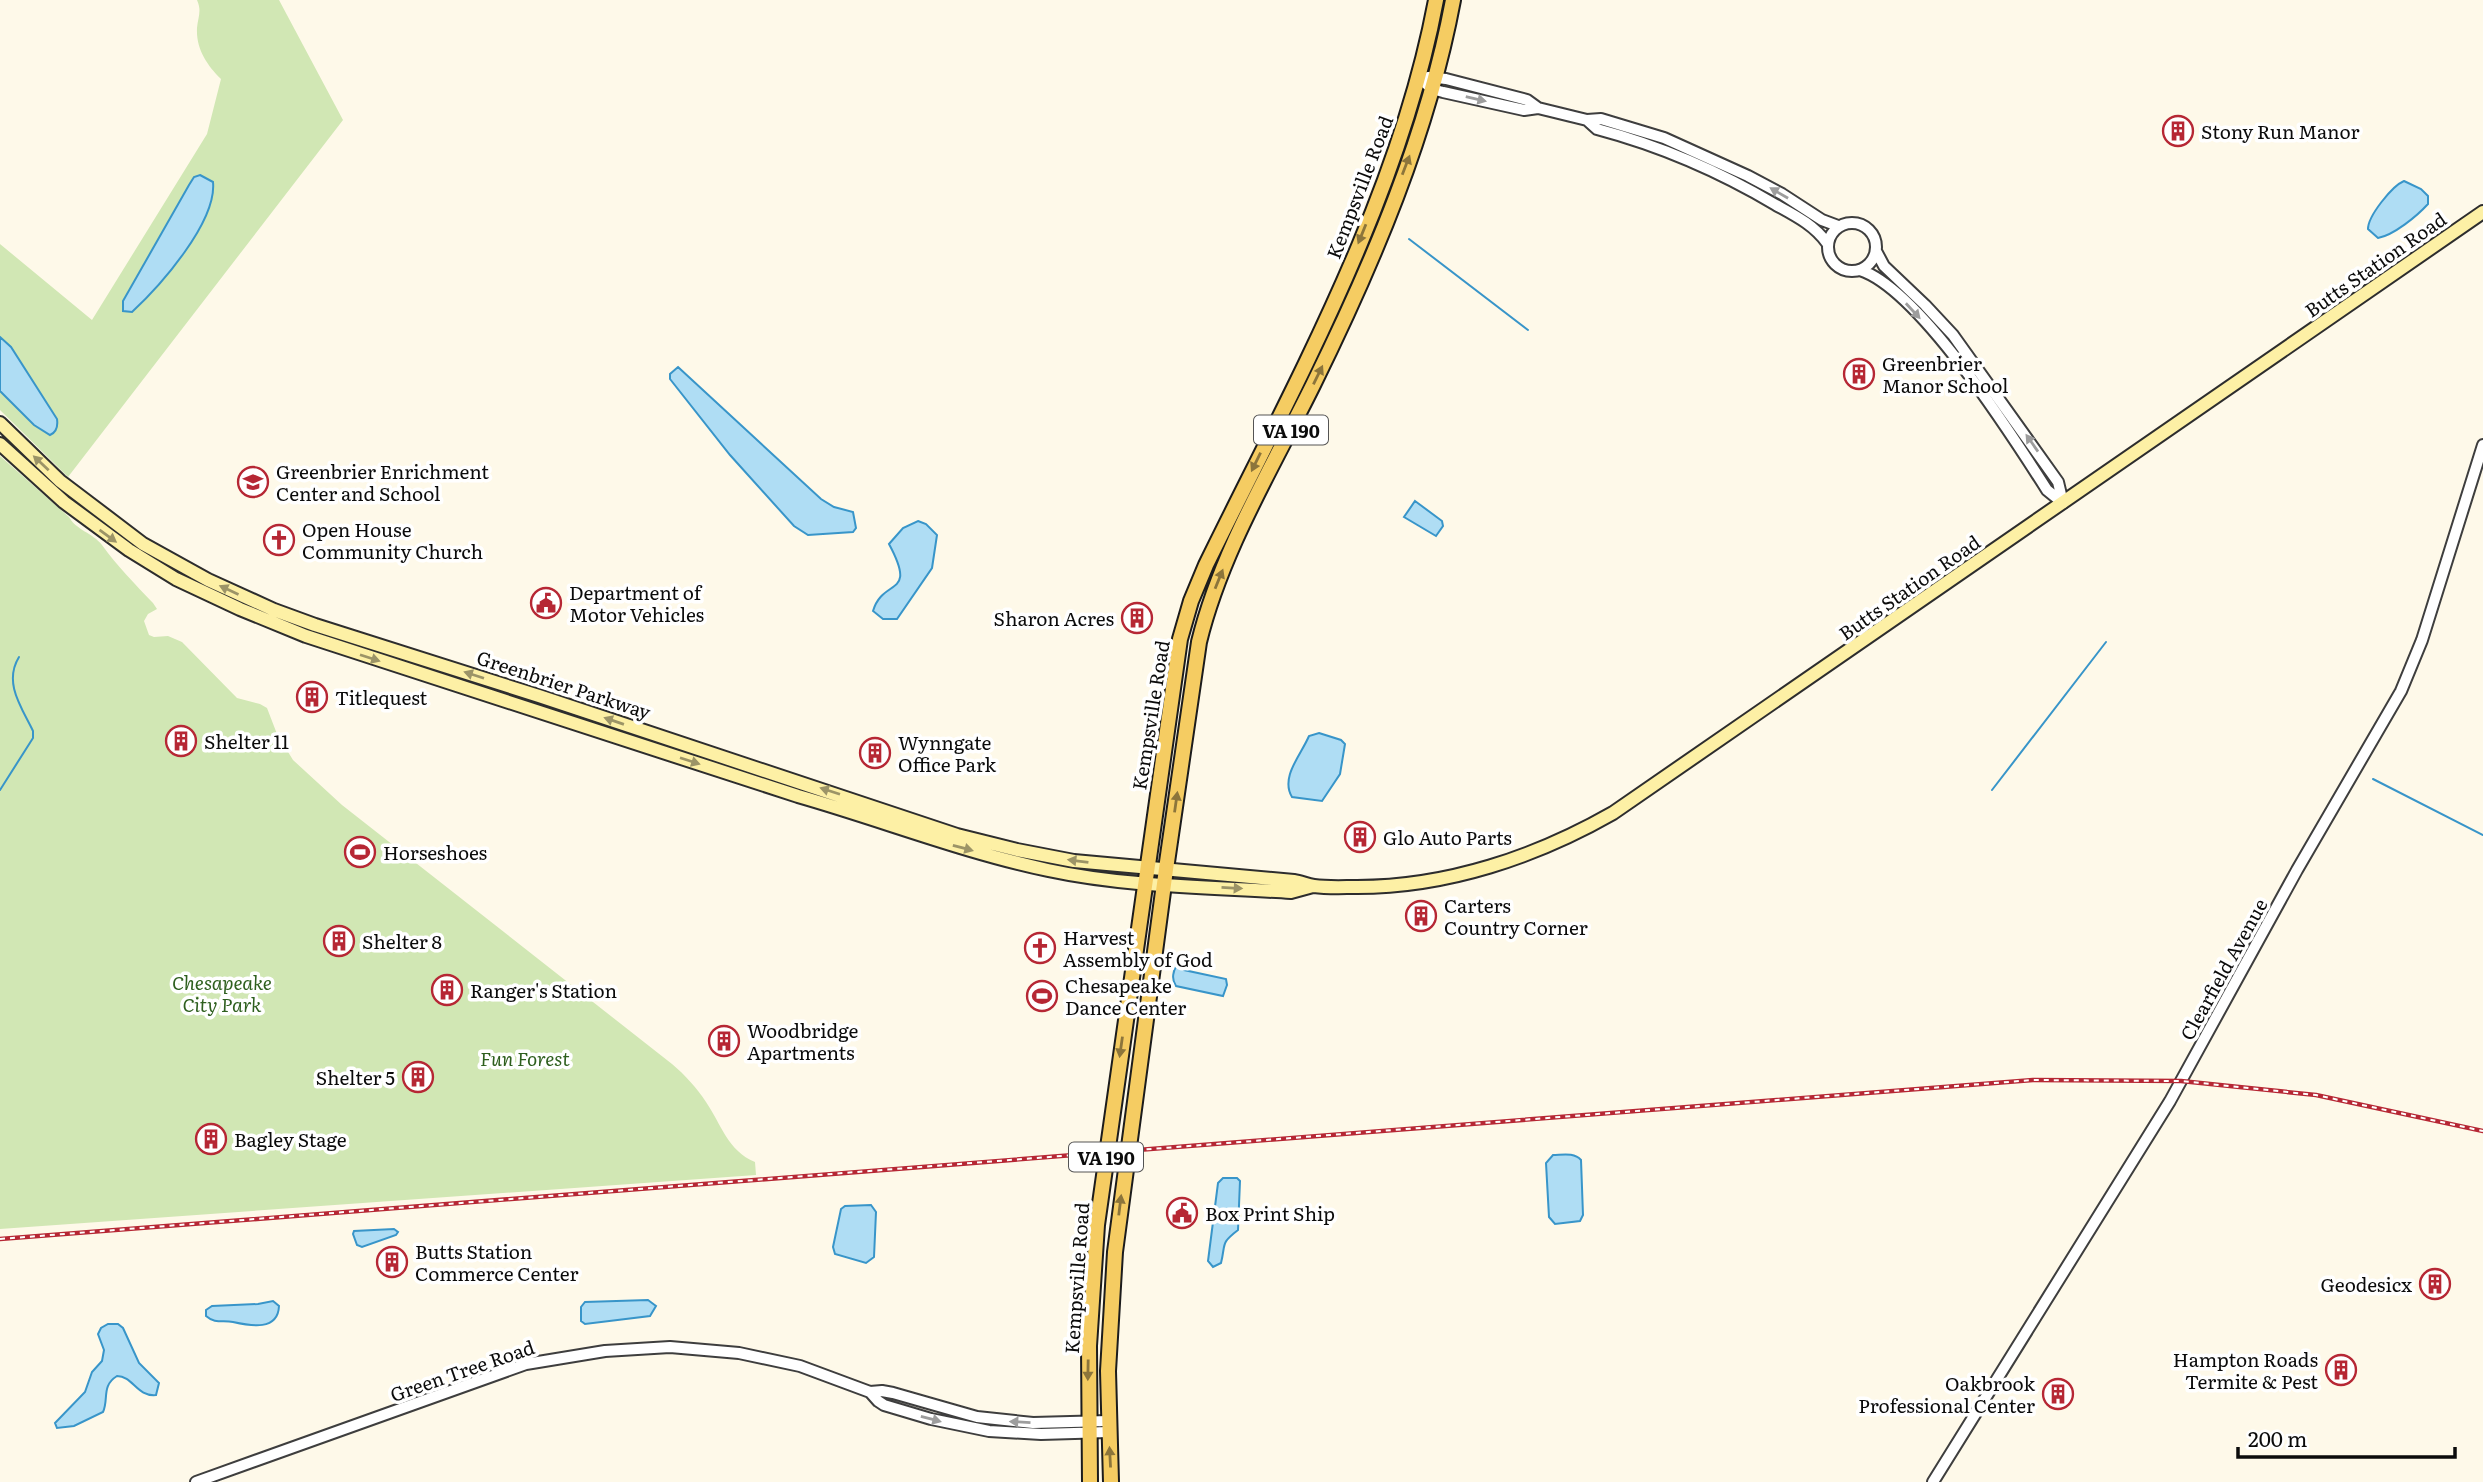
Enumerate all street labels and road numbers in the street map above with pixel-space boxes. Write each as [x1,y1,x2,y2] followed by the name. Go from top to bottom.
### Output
[1319,111,1399,263] street label: Kempsville Road
[2299,204,2452,323] street label: Butts Station Road
[1254,416,1328,444] road number: VA 190
[1833,527,1986,646] street label: Butts Station Road
[1124,638,1176,792] street label: Kempsville Road
[473,643,655,725] street label: Greenbrier Parkway
[2172,893,2274,1045] street label: Clearfield Avenue
[1069,1142,1143,1172] road number: VA 190
[1057,1201,1095,1355] street label: Kempsville Road
[386,1332,538,1408] street label: Green Tree Road

